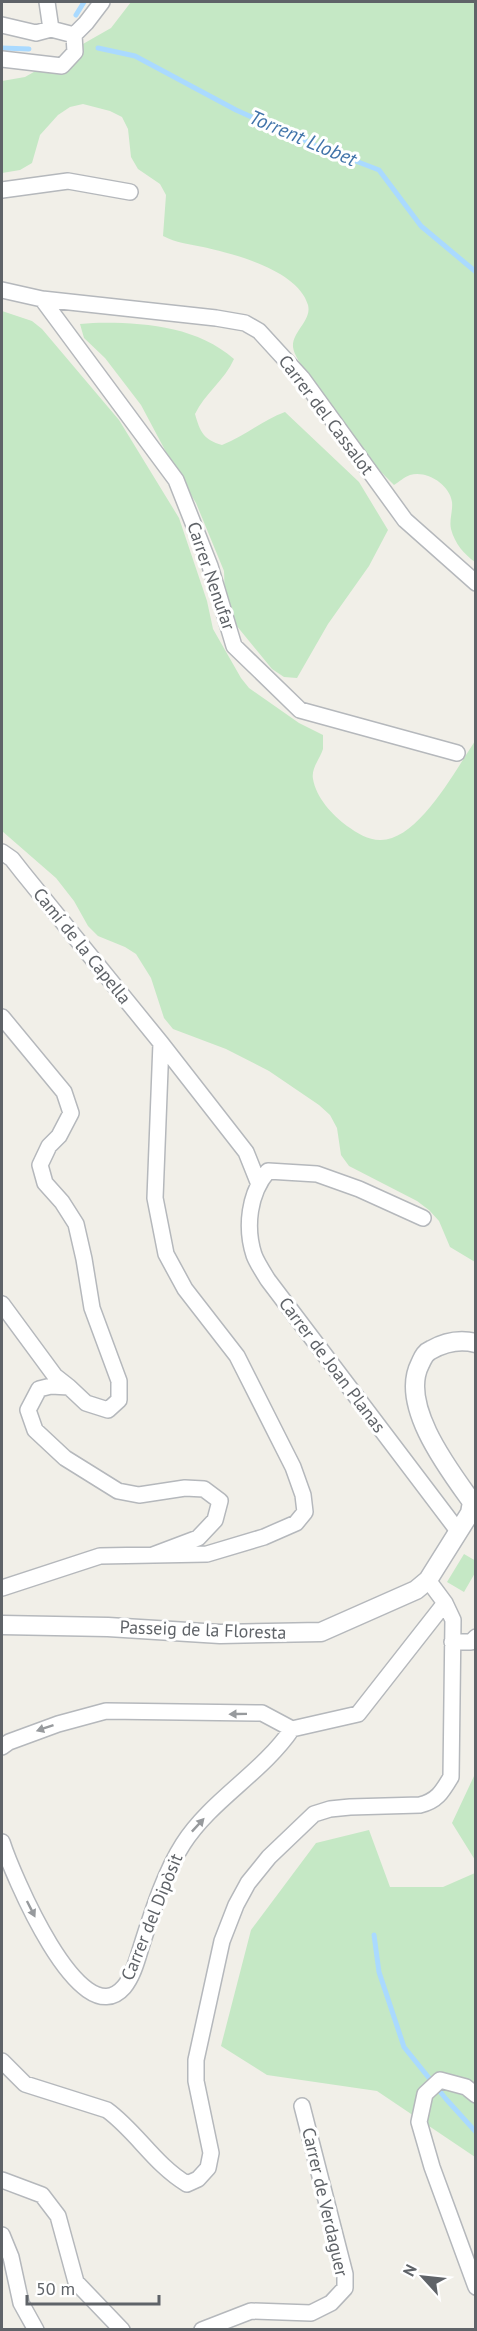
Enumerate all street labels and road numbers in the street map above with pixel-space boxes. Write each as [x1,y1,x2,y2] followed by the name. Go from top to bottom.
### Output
[274,350,379,479] street label: Carrer del Cassalot
[182,519,241,633] street label: Carrer Nenufar
[28,883,136,1008] street label: Camí de la Capella
[274,1292,391,1437] street label: Carrer de Joan Planas
[119,1615,287,1644] street label: Passeig de la Floresta
[116,1850,187,1984] street label: Carrer del Dipòsit
[297,2125,354,2279] street label: Carrer de Verdaguer

